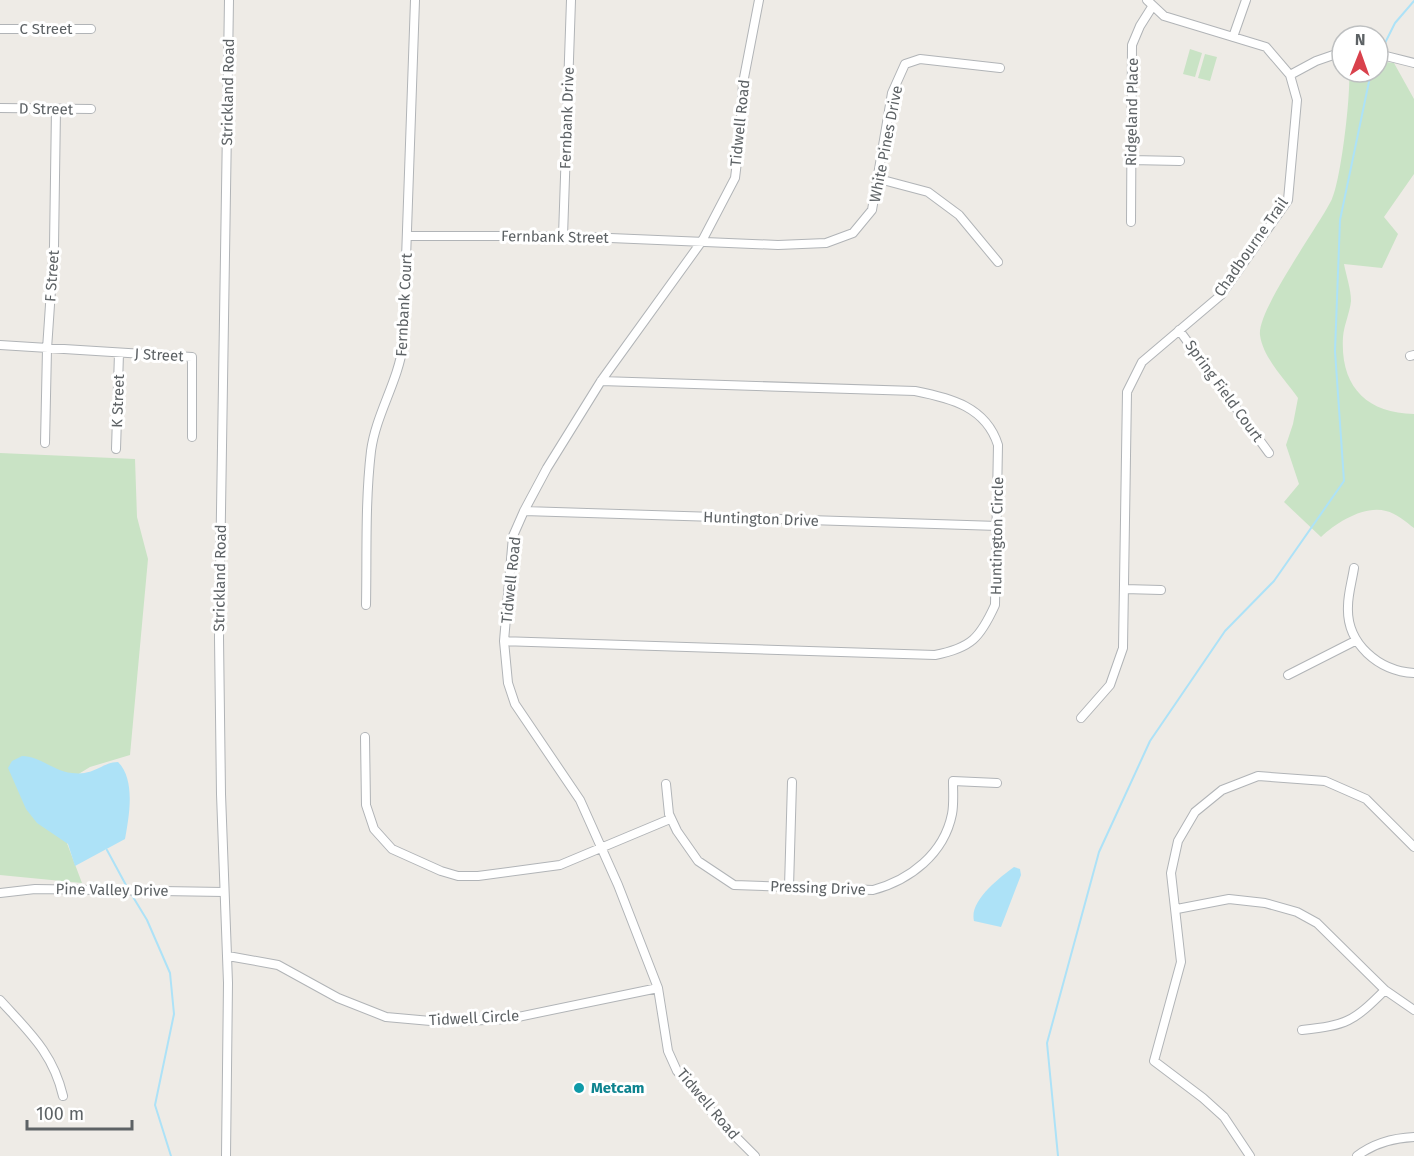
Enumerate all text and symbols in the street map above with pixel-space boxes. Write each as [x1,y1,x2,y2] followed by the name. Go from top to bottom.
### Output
[19,20,73,38] street label: C Street
[1330,24,1390,84] north arrow
[1355,30,1366,49] text: N
[218,38,238,146] street label: Strickland Road
[1122,58,1142,166] street label: Ridgeland Place
[556,67,578,169] street label: Fernbank Drive
[726,79,754,167] street label: Tidwell Road
[866,84,906,204] street label: White Pines Drive
[19,100,74,118] street label: D Street
[1210,194,1292,300] street label: Chadbourne Trail
[501,227,610,247] street label: Fernbank Street
[41,249,63,303] street label: F Street
[392,252,416,357] street label: Fernbank Court
[1181,337,1267,446] street label: Spring Field Court
[134,345,185,365] street label: J Street
[108,373,128,428] street label: K Street
[987,477,1007,595] street label: Huntington Circle
[703,508,819,530] street label: Huntington Drive
[210,524,230,632] street label: Strickland Road
[497,536,525,624] street label: Tidwell Road
[770,877,866,899] street label: Pressing Drive
[55,880,169,900] street label: Pine Valley Drive
[428,1007,520,1029] street label: Tidwell Circle
[673,1065,743,1143] street label: Tidwell Road
[591,1079,645,1097] place label: Metcam
[572,1081,586,1095] marker: Metcam
[27,1093,132,1131] scale bar
[36,1103,84,1125] text: 100 m

